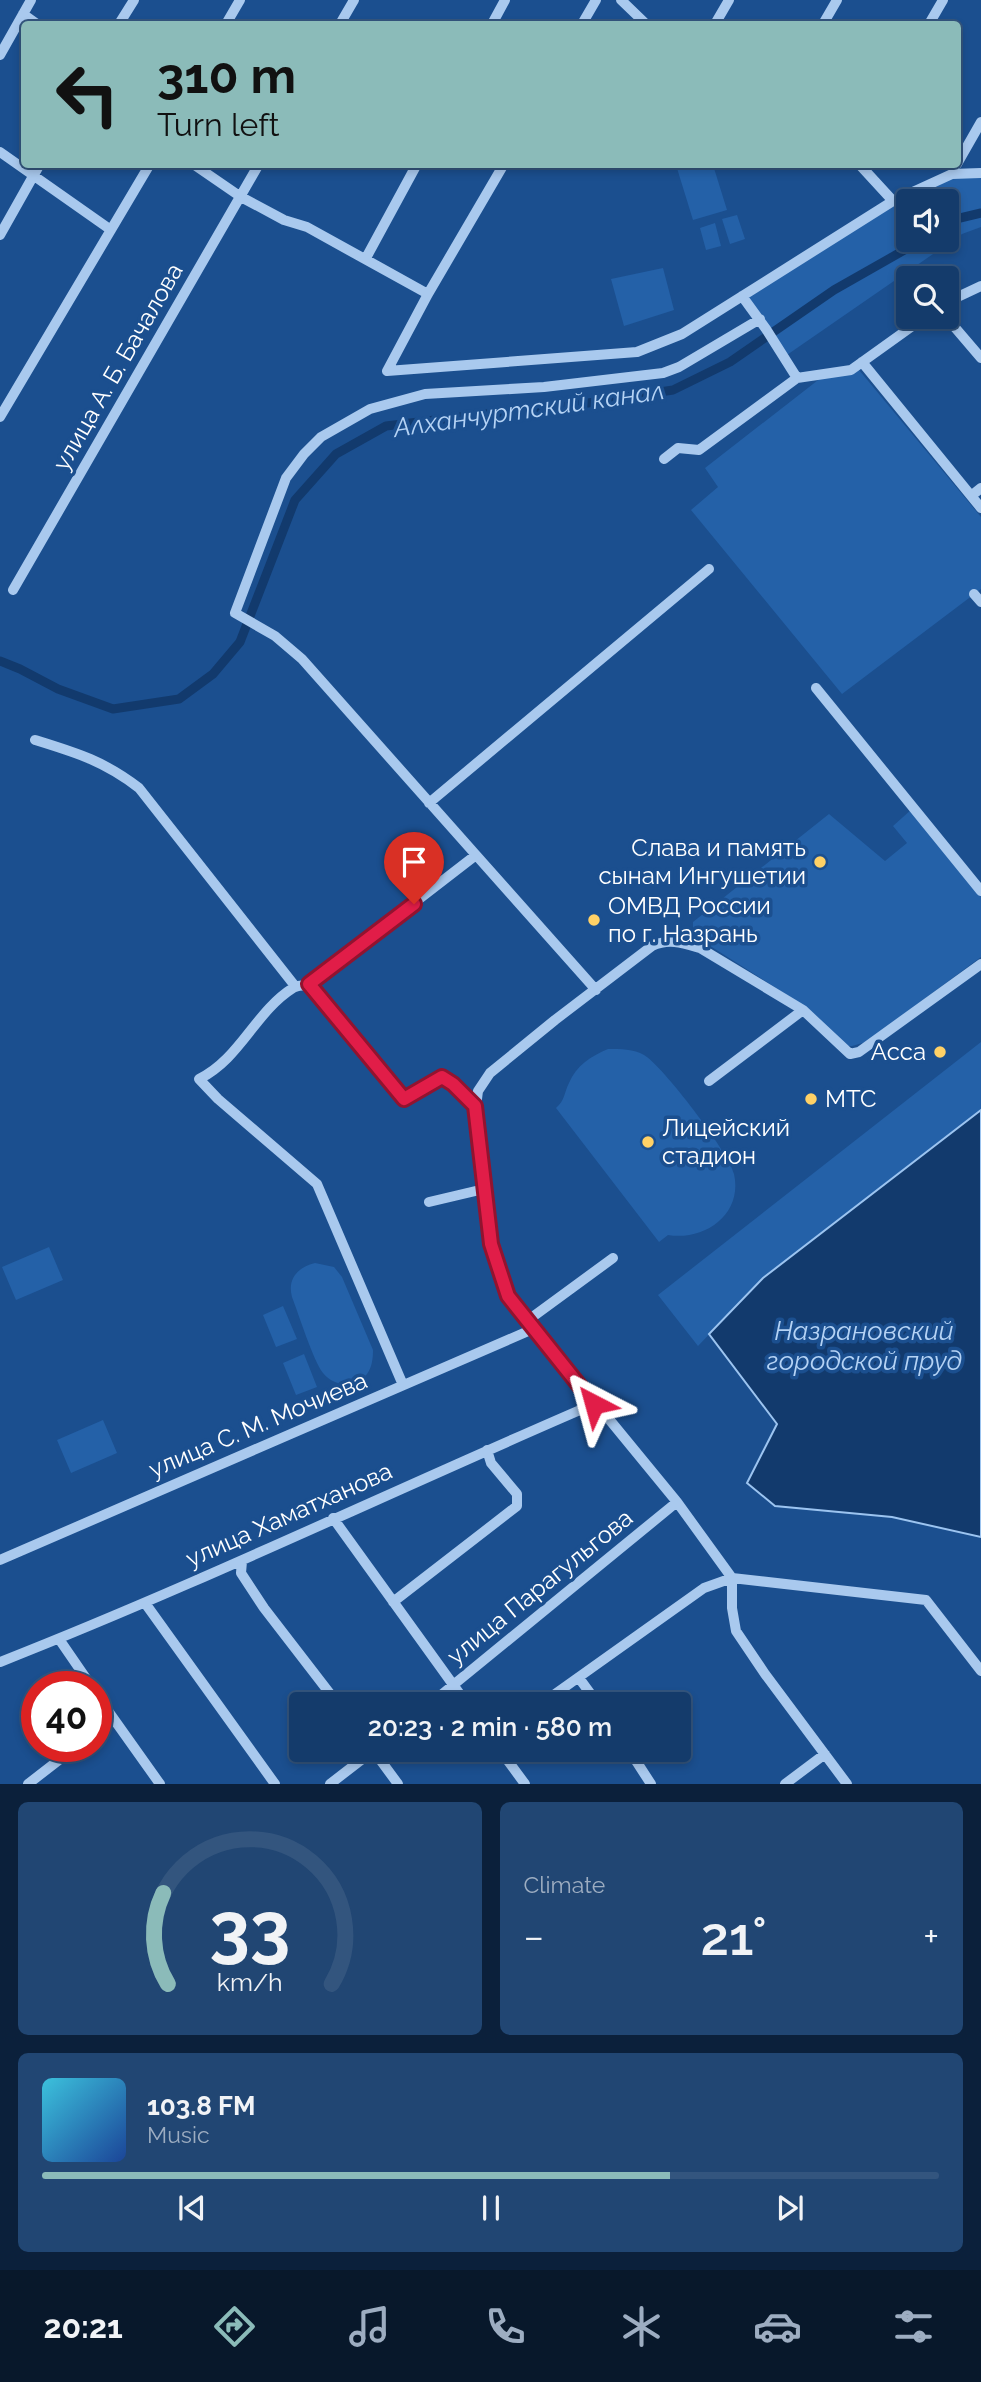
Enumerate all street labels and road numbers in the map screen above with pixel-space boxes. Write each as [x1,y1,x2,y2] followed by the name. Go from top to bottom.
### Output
[46,258,189,476] street label: улица А. Б. Бачалова
[144,1365,371,1484] street label: улица С. М. Мочиева
[181,1456,396,1573] street label: улица Хаматханова
[441,1503,638,1670] street label: улица Парагульгова

